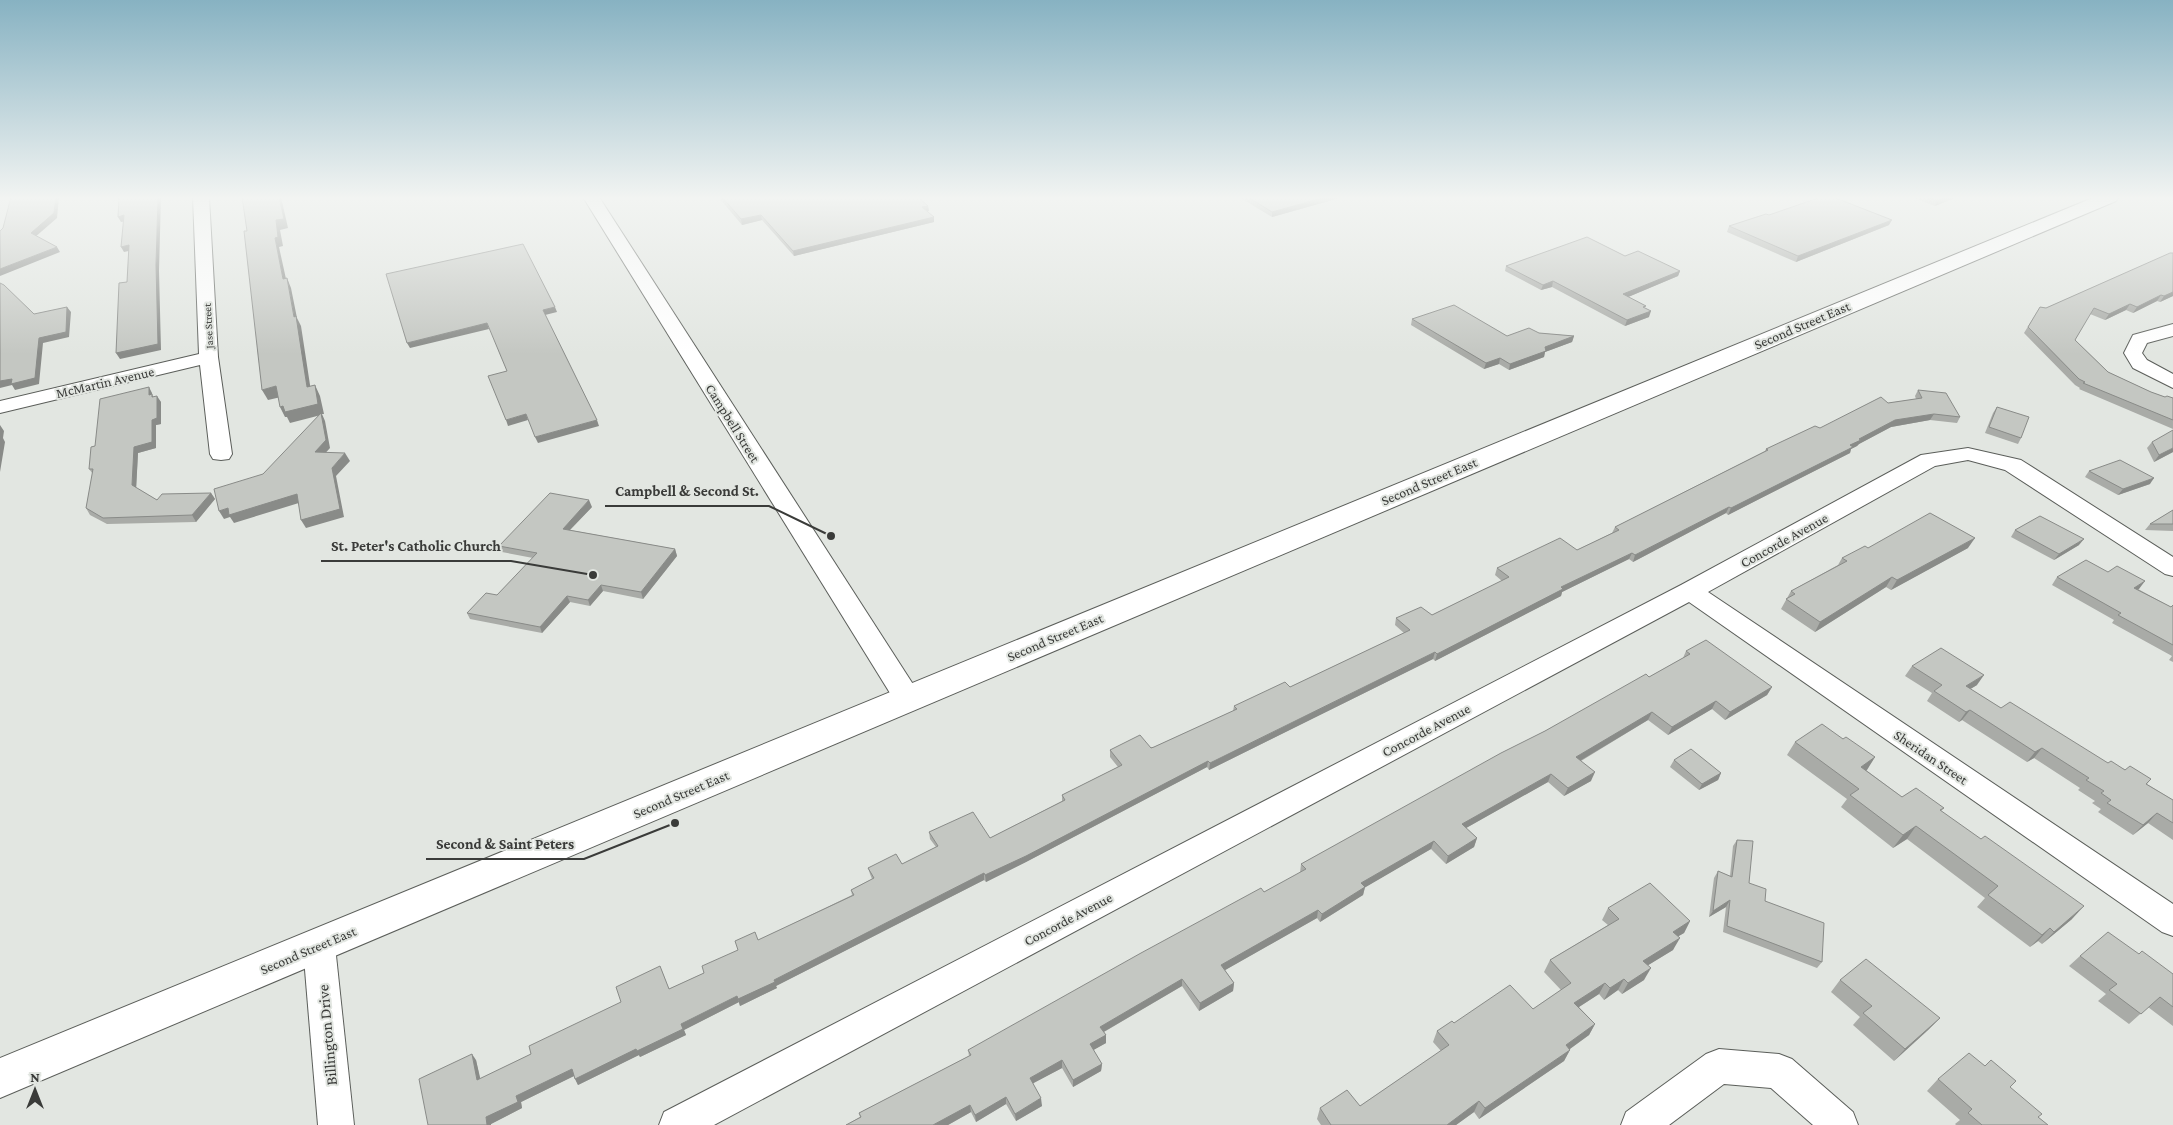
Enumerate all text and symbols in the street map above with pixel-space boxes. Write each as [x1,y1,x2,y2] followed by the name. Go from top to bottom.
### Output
[1752,297,1853,352] street label: Second Street East
[201,303,216,350] street label: Jase Street
[54,363,156,401] street label: McMartin Avenue
[703,381,764,465] street label: Campbell Street
[1379,453,1480,508] street label: Second Street East
[605,476,769,506] callout: Campbell & Second St.
[615,483,759,499] text: Campbell & Second St.
[1738,509,1830,571] street label: Concorde Avenue
[321,531,511,561] callout: St. Peter's Catholic Church
[331,538,501,554] text: St. Peter's Catholic Church
[1005,609,1106,664] street label: Second Street East
[1379,700,1473,760] street label: Concorde Avenue
[1891,726,1971,788] street label: Sheridan Street
[631,766,732,821] street label: Second Street East
[426,829,584,859] callout: Second & Saint Peters
[436,836,574,852] text: Second & Saint Peters
[1021,889,1115,949] street label: Concorde Avenue
[258,922,359,977] street label: Second Street East
[314,984,341,1086] street label: Billington Drive
[10,1065,60,1115] north arrow
[30,1069,40,1085] text: N

